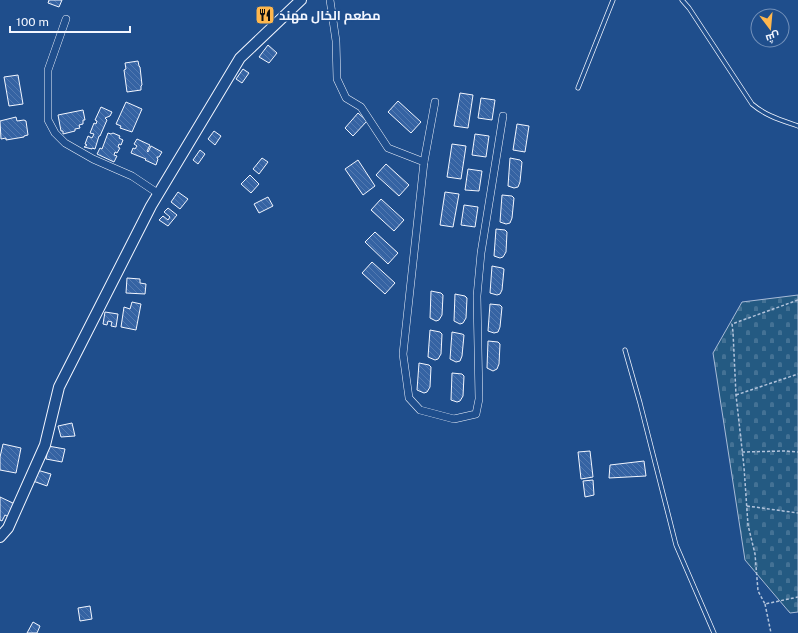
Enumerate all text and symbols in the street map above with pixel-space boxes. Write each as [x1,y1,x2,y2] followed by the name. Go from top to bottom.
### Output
[254,4,276,26] restaurant icon: مطعم الخال مهند
[10,8,130,34] scale bar
[279,8,381,25] place label: مطعم الخال مهند
[750,8,790,48] north arrow
[16,15,49,29] text: 100 m
[764,29,781,45] text: ش

